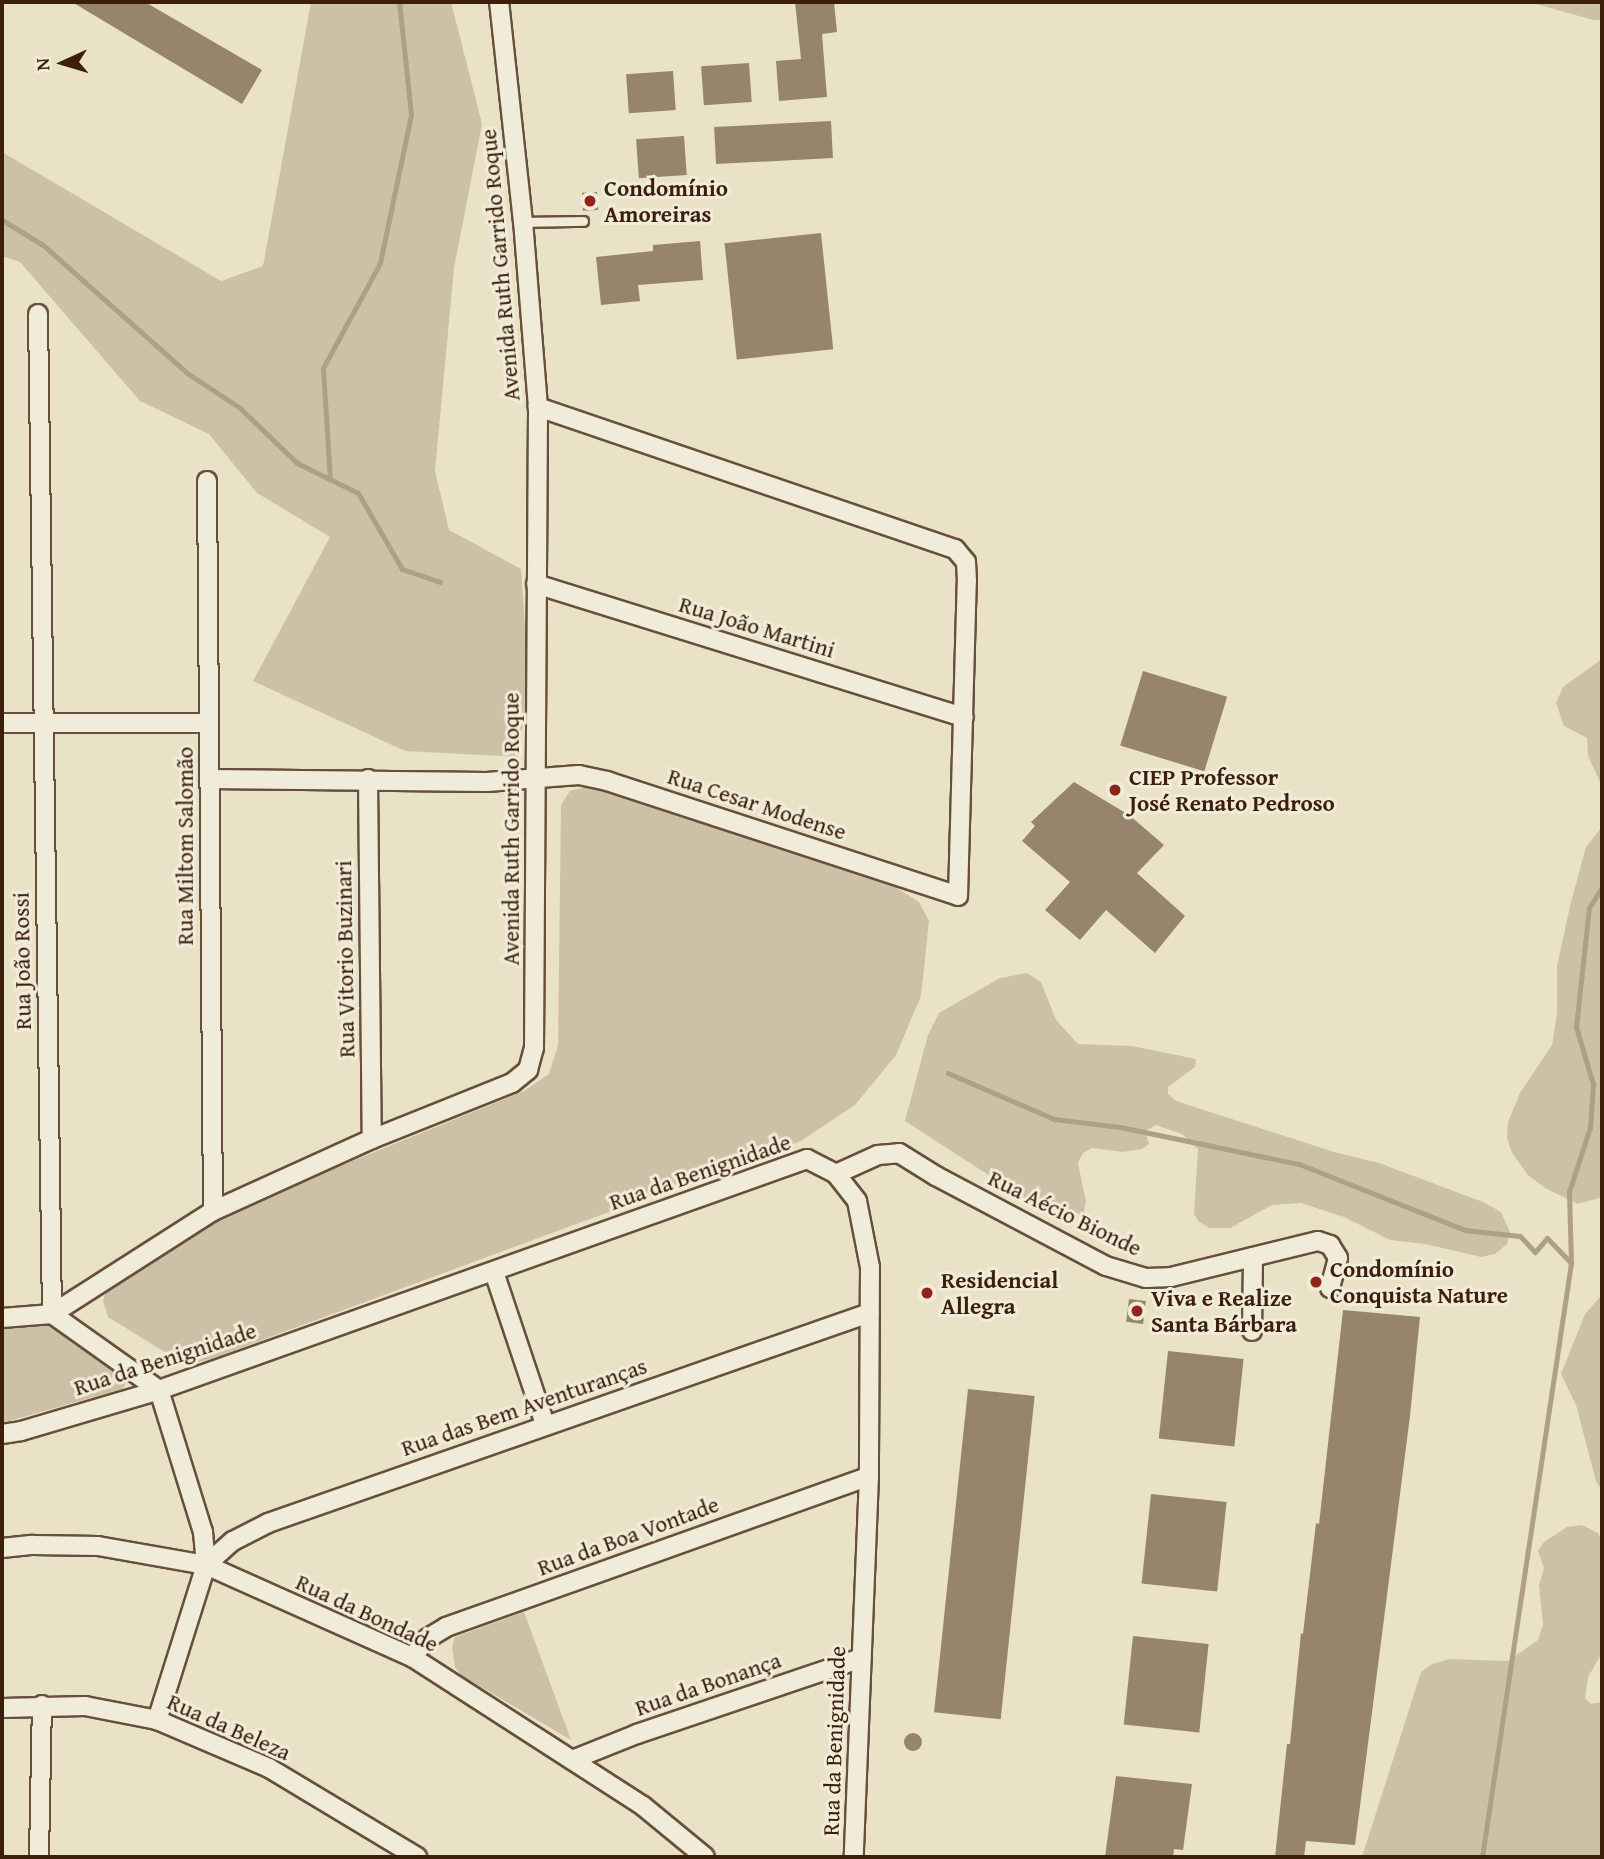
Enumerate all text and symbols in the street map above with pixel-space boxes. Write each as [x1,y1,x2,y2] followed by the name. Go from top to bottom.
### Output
[28,28,98,98] north arrow
[28,57,56,72] text: N
[474,128,526,402] street label: Avenida Ruth Garrido Roque
[604,174,728,228] place label: Condomínio Amoreiras
[582,193,598,209] marker: Condomínio Amoreiras
[676,590,838,664] street label: Rua João Martini
[497,692,525,966] street label: Avenida Ruth Garrido Roque
[171,747,199,945] street label: Rua Miltom Salomão
[664,762,850,846] street label: Rua Cesar Modense
[1129,763,1335,817] place label: CIEP Professor José Renato Pedroso
[1107,782,1123,798] marker: CIEP Professor José Renato Pedroso
[329,860,361,1058] street label: Rua Vitorio Buzinari
[7,892,37,1030] street label: Rua João Rossi
[606,1128,794,1216] street label: Rua da Benignidade
[984,1164,1146,1262] street label: Rua Aécio Bionde
[1330,1255,1508,1309] place label: Condomínio Conquista Nature
[941,1266,1058,1320] place label: Residencial Allegra
[1308,1274,1324,1290] marker: Condomínio Conquista Nature
[1151,1284,1297,1338] place label: Viva e Realize Santa Bárbara
[919,1285,935,1301] marker: Residencial Allegra
[1129,1303,1145,1319] marker: Viva e Realize Santa Bárbara
[70,1317,260,1401] street label: Rua da Benignidade
[398,1352,650,1462] street label: Rua das Bem Aventuranças
[534,1490,722,1582] street label: Rua da Boa Vontade
[292,1568,442,1658] street label: Rua da Bondade
[631,1646,785,1722] street label: Rua da Bonança
[817,1646,851,1836] street label: Rua da Benignidade
[163,1688,295,1766] street label: Rua da Beleza

